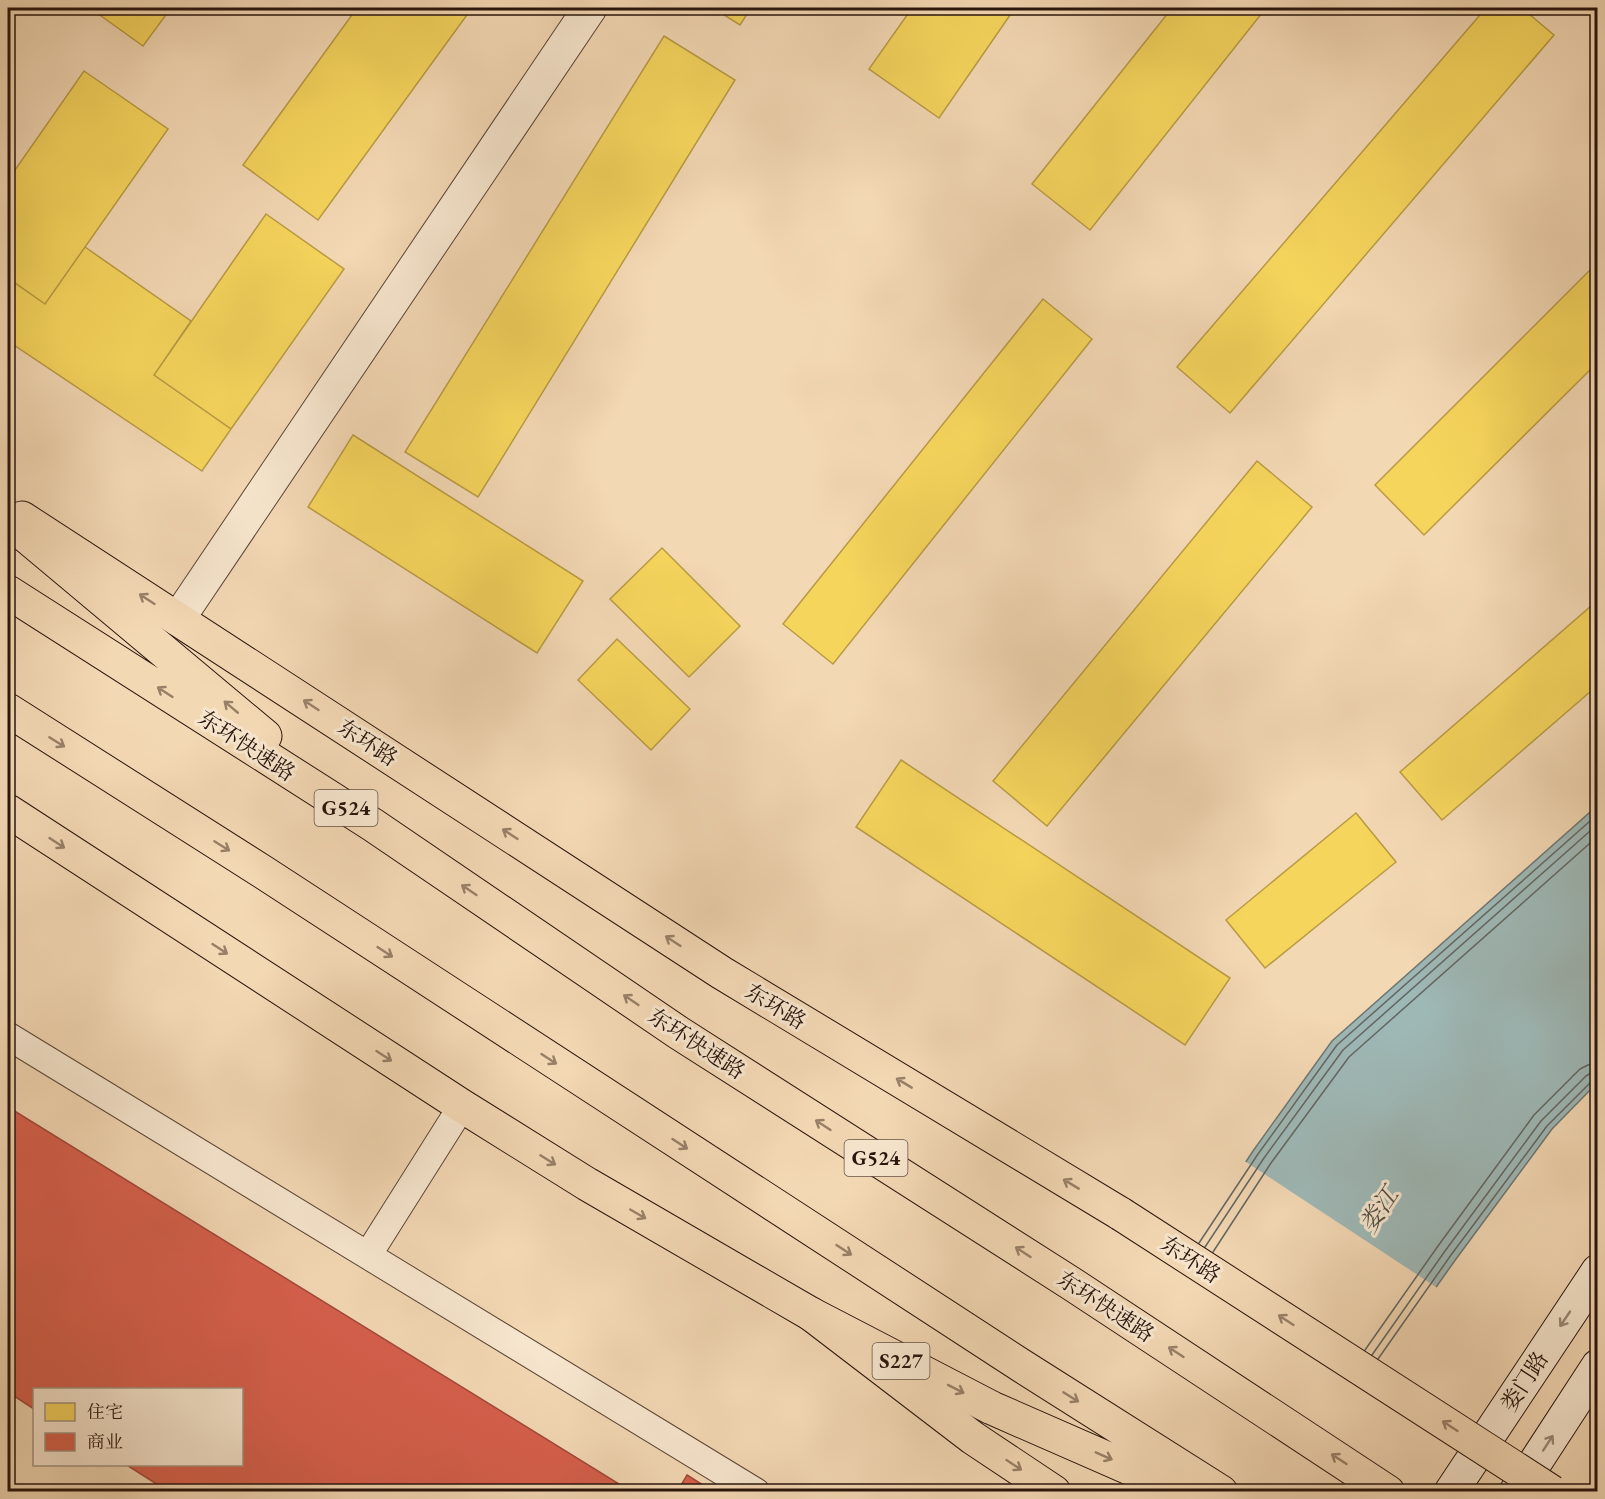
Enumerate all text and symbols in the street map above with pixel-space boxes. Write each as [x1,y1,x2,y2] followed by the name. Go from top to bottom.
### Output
[140,593,156,605] one-way arrow
[157,686,174,698] one-way arrow
[303,699,320,711] one-way arrow
[224,700,239,714] one-way arrow
[193,703,301,788] street label: 东环快速路
[332,712,403,773] street label: 东环路
[48,736,65,748] one-way arrow
[314,790,378,826] road number: G524
[501,828,518,841] one-way arrow
[48,837,65,850] one-way arrow
[213,840,230,852] one-way arrow
[461,884,478,896] one-way arrow
[665,935,682,947] one-way arrow
[211,944,228,956] one-way arrow
[377,946,393,958] one-way arrow
[740,977,812,1036] street label: 东环路
[623,994,639,1006] one-way arrow
[643,1001,751,1086] street label: 东环快速路
[375,1050,392,1062] one-way arrow
[540,1052,557,1065] one-way arrow
[896,1077,913,1089] one-way arrow
[815,1118,832,1130] one-way arrow
[671,1139,688,1151] one-way arrow
[844,1140,908,1176] road number: G524
[539,1155,556,1167] one-way arrow
[1063,1178,1080,1190] one-way arrow
[1352,1179,1407,1238] water label: 娄江
[629,1208,646,1220] one-way arrow
[1155,1229,1226,1290] street label: 东环路
[835,1245,852,1257] one-way arrow
[1015,1246,1032,1258] one-way arrow
[1052,1264,1160,1349] street label: 东环快速路
[1559,1310,1571,1327] one-way arrow
[1278,1314,1295,1326] one-way arrow
[872,1343,930,1379] road number: S227
[1168,1346,1185,1358] one-way arrow
[1494,1346,1555,1417] street label: 娄门路
[947,1383,964,1395] one-way arrow
[33,1388,243,1466] legend
[1062,1392,1079,1404] one-way arrow
[87,1400,123,1423] text: 住宅
[1442,1419,1459,1431] one-way arrow
[87,1430,123,1453] text: 商业
[1541,1434,1554,1451] one-way arrow
[1094,1451,1112,1463] one-way arrow
[1331,1453,1348,1465] one-way arrow
[1005,1458,1022,1471] one-way arrow

